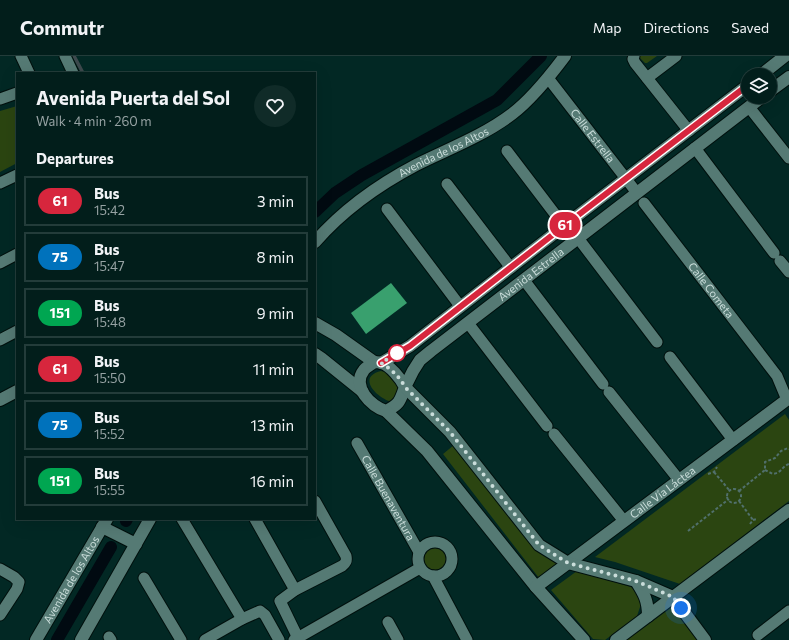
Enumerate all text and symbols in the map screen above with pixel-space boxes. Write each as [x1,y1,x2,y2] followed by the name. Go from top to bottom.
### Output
[20,16,104,39] text: Commutr
[593,19,622,36] text: Map
[644,19,709,36] text: Directions
[731,19,769,36] text: Saved
[741,68,777,104] map controls
[741,68,777,104] button: layers
[254,85,296,127] button: heart
[36,86,230,109] text: Avenida Puerta del Sol
[568,106,618,165] street label: Calle Estrella
[36,113,152,129] text: Walk · 4 min · 260 m
[396,124,491,179] street label: Avenida de los Altos
[36,149,114,167] text: Departures
[94,184,119,202] text: Bus
[53,192,67,209] text: 61
[257,192,294,210] text: 3 min
[94,202,125,218] text: 15:42
[547,212,583,238] line badge: 61
[558,216,572,233] text: 61
[94,240,119,258] text: Bus
[495,245,566,303] street label: Avenida Estrella
[52,248,68,265] text: 75
[256,248,294,266] text: 8 min
[94,258,125,274] text: 15:47
[686,260,737,320] street label: Calle Cometa
[94,296,119,314] text: Bus
[50,304,70,321] text: 151
[256,304,294,322] text: 9 min
[94,314,126,330] text: 15:48
[388,344,406,362] unlabelled marker
[94,352,119,370] text: Bus
[53,360,67,377] text: 61
[253,360,294,378] text: 11 min
[94,370,126,386] text: 15:50
[94,408,119,426] text: Bus
[52,416,68,433] text: 75
[251,416,294,434] text: 13 min
[94,426,125,442] text: 15:52
[359,453,418,543] street label: Calle Buenaventura
[627,463,698,521] street label: Calle Vía Láctea
[94,464,119,482] text: Bus
[50,472,70,489] text: 151
[250,472,294,490] text: 16 min
[94,482,125,498] text: 15:55
[40,533,102,625] street label: Avenida de los Altos
[671,598,691,618] your location

